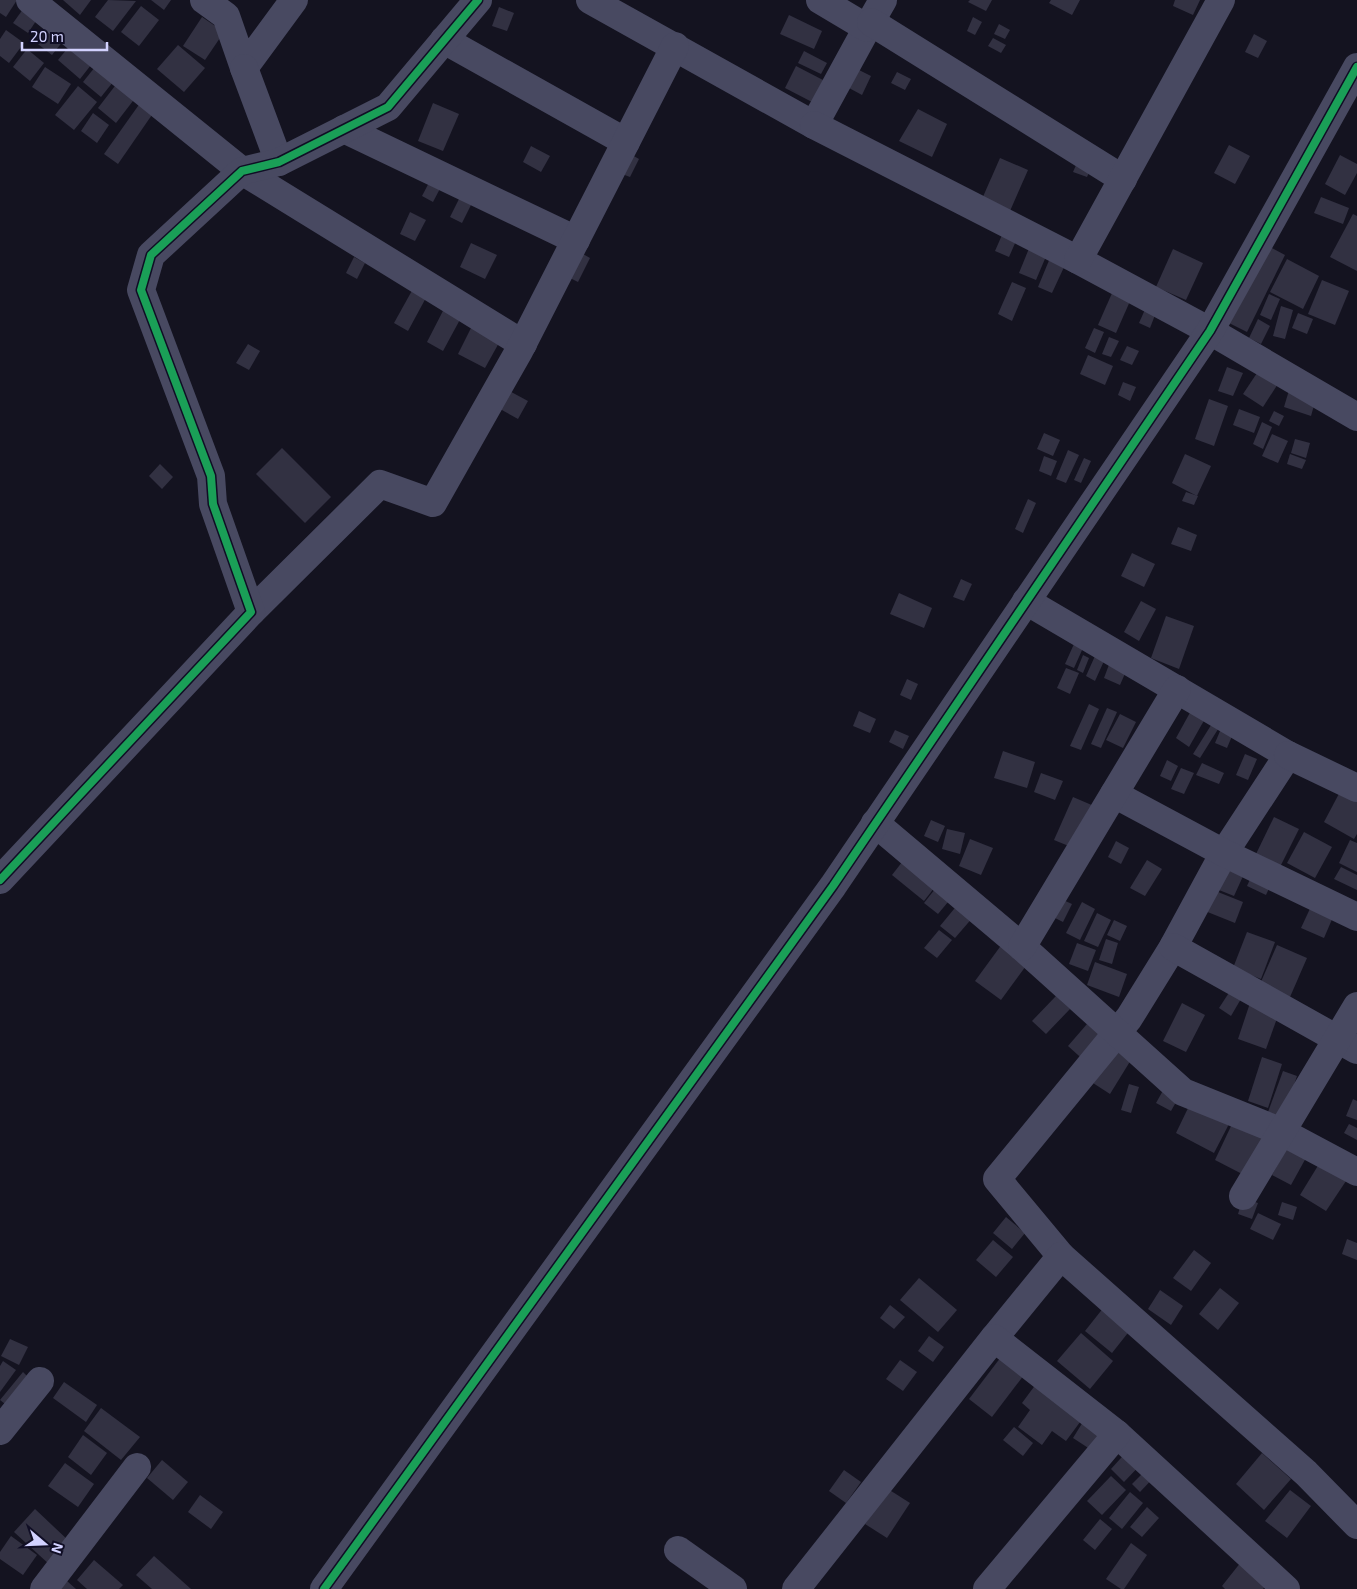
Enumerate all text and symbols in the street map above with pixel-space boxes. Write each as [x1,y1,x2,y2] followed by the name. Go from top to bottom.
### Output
[22,20,108,52] scale bar
[30,27,64,45] text: 20 m
[20,1519,70,1569] north arrow
[48,1541,67,1556] text: N

